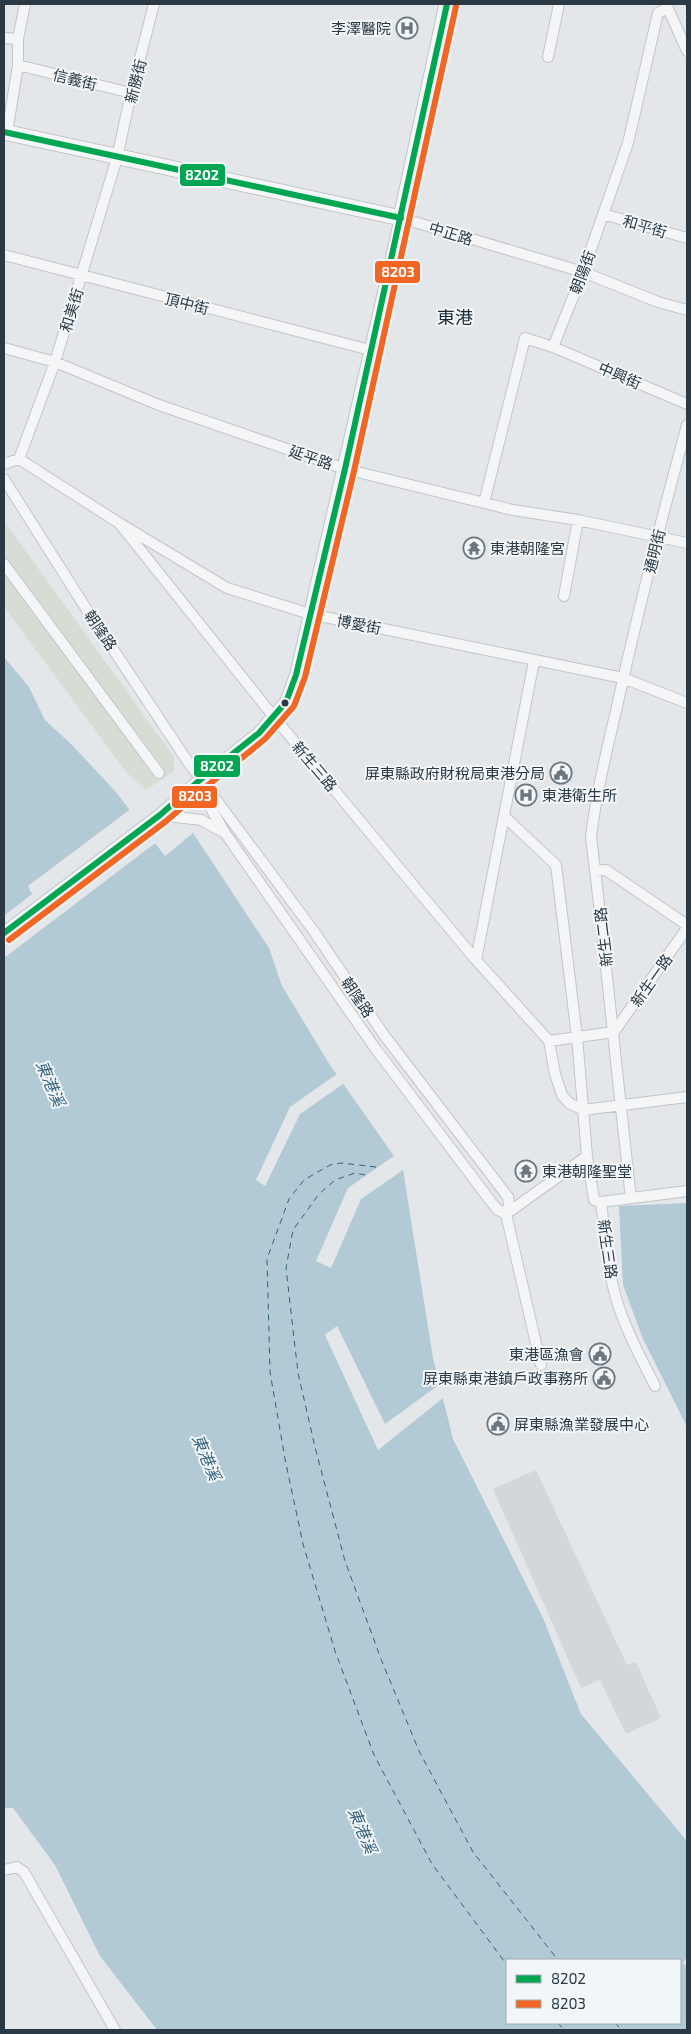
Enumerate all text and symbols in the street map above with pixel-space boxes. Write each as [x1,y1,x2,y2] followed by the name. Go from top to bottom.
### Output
[395,16,419,40] hospital icon: 李澤醫院
[331,19,391,37] place label: 李澤醫院
[121,57,149,105] street label: 新勝街
[51,65,99,93] street label: 信義街
[179,163,226,187] line badge: 8202
[185,166,219,183] text: 8202
[621,211,669,241] street label: 和平街
[427,218,475,248] street label: 中正路
[566,248,598,296] street label: 朝陽街
[374,260,421,284] line badge: 8203
[381,263,415,280] text: 8203
[56,286,86,334] street label: 和美街
[163,289,211,317] street label: 頂中街
[437,306,473,328] district label: 東港
[596,358,644,392] street label: 中興街
[287,441,335,473] street label: 延平路
[640,527,668,575] street label: 通明街
[462,536,486,560] temple icon: 東港朝隆宮
[490,539,565,557] place label: 東港朝隆宮
[81,606,121,654] street label: 朝隆路
[335,611,383,637] street label: 博愛街
[280,698,290,708] unlabelled marker
[289,737,341,795] street label: 新生三路
[193,754,241,778] line badge: 8202
[200,757,234,774] text: 8202
[549,761,573,785] public building icon: 屏東縣政府財稅局東港分局
[365,764,545,782] place label: 屏東縣政府財稅局東港分局
[514,783,538,807] hospital icon: 東港衛生所
[171,785,218,809] line badge: 8203
[542,786,617,804] place label: 東港衛生所
[178,787,212,804] text: 8203
[590,906,616,968] street label: 新生二路
[626,950,676,1010] street label: 新生一路
[338,973,378,1021] street label: 朝隆路
[33,1057,70,1111] water label: 東港溪
[514,1159,538,1183] temple icon: 東港朝隆聖堂
[542,1162,632,1180] place label: 東港朝隆聖堂
[595,1218,621,1280] street label: 新生三路
[588,1342,612,1366] public building icon: 東港區漁會
[509,1345,584,1363] place label: 東港區漁會
[592,1366,616,1390] public building icon: 屏東縣東港鎮戶政事務所
[423,1369,588,1387] place label: 屏東縣東港鎮戶政事務所
[486,1412,510,1436] public building icon: 屏東縣漁業發展中心
[514,1415,649,1433] place label: 屏東縣漁業發展中心
[189,1431,226,1485] water label: 東港溪
[345,1804,382,1858] water label: 東港溪
[506,1959,681,2024] legend
[551,1969,586,1987] text: 8202
[551,1994,586,2012] text: 8203

